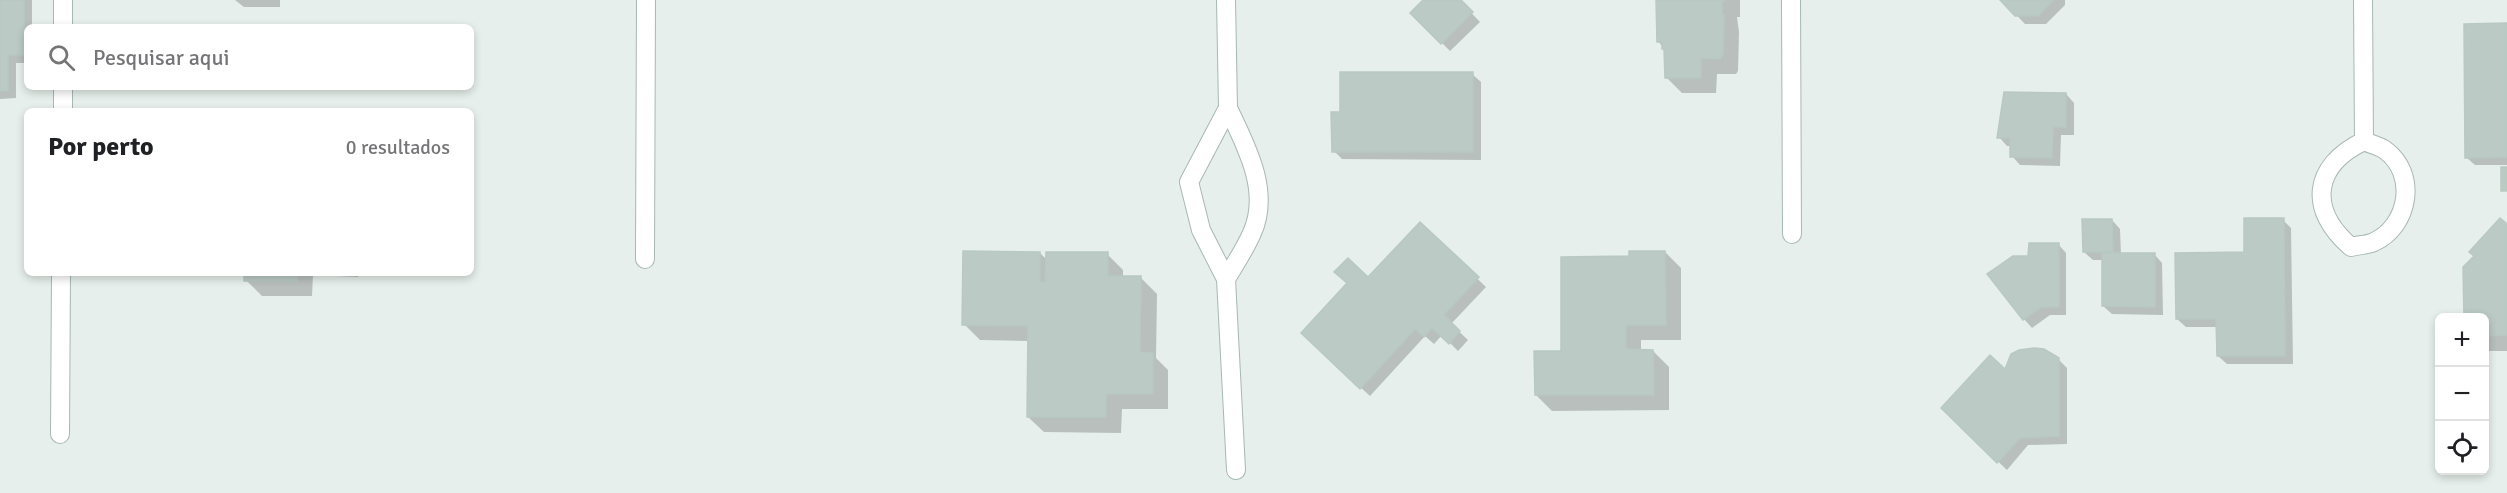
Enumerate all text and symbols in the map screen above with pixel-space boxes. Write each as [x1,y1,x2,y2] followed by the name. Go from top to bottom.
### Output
[24,24,474,90] search box
[45,41,78,74] icon: search
[93,44,229,71] text: Pesquisar aqui
[48,131,154,163] text: Por perto
[346,135,450,160] text: 0 resultados
[2435,313,2489,475] map controls
[2435,313,2489,367] button: +
[2435,367,2489,421] button: −
[2435,421,2489,475] button: locate

